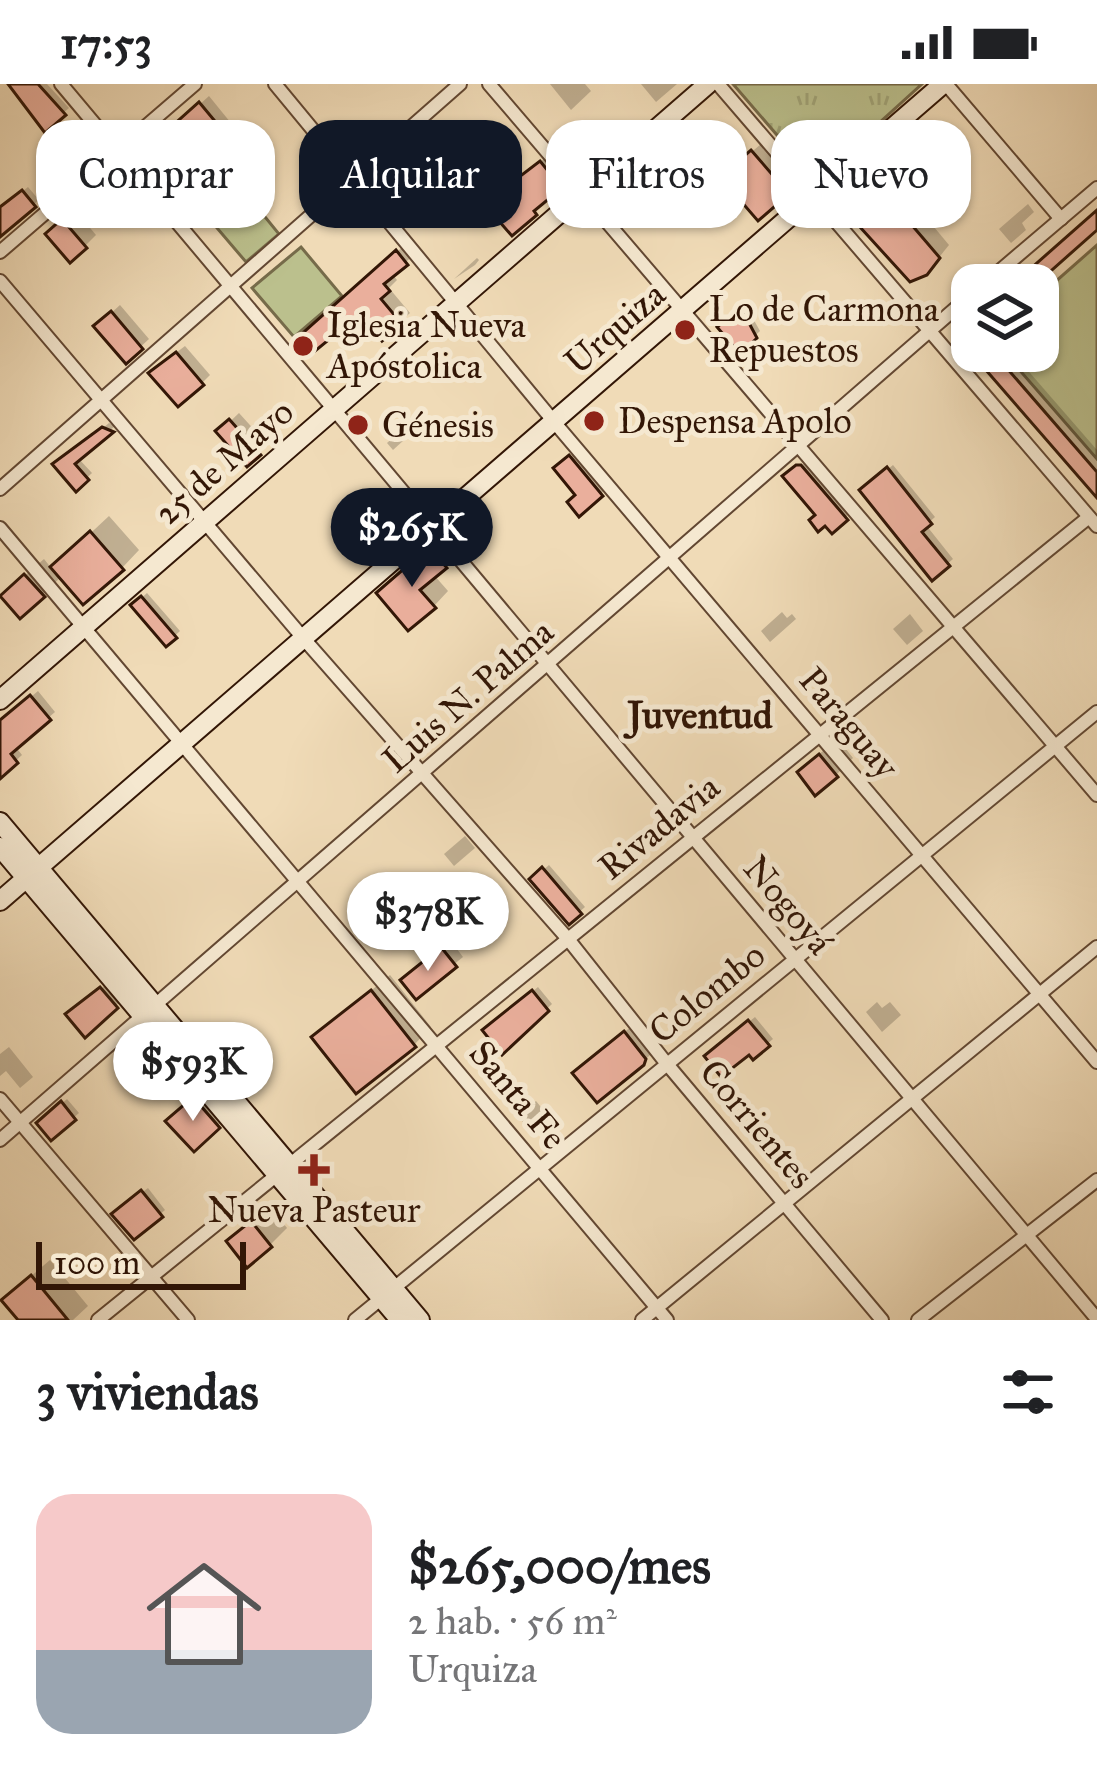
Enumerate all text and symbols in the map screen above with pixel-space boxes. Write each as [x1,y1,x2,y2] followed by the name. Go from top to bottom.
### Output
[60,15,152,70] text: 17:53
[36,120,275,228] chip: Comprar
[299,120,522,228] chip: Alquilar
[546,120,747,228] chip: Filtros
[771,120,971,228] chip: Nuevo
[951,264,1059,372] map controls
[951,264,1059,372] button: layers
[556,272,675,384] street label: Urquiza
[709,287,940,372] place label: Lo de Carmona Repuestos
[325,303,527,388] place label: Iglesia Nueva Apóstolica
[672,317,698,343] marker: Lo de Carmona Repuestos
[290,333,316,359] marker: Iglesia Nueva Apóstolica
[146,390,302,534] street label: 25 de Mayo
[618,399,852,443] place label: Despensa Apolo
[382,403,494,447] place label: Génesis
[581,408,607,434] marker: Despensa Apolo
[345,412,371,438] marker: Génesis
[328,488,496,590] pin: $265K
[358,503,466,551] text: $265K
[374,609,563,782] street label: Luis N. Palma
[790,658,909,788] street label: Paraguay
[622,691,773,739] district label: Juventud
[590,765,729,889] street label: Rivadavia
[734,847,842,964] street label: Nogoyá
[344,872,512,974] pin: $378K
[374,887,482,935] text: $378K
[640,933,774,1053] street label: Colombo
[109,1022,277,1124] pin: $593K
[460,1032,576,1158] street label: Santa Fe
[140,1037,246,1085] text: $593K
[690,1051,824,1197] street label: Corrientes
[301,1157,327,1183] marker: Nueva Pasteur
[208,1188,421,1232] place label: Nueva Pasteur
[36,1236,246,1289] scale bar
[54,1243,140,1283] text: 100 m
[995,1359,1061,1425] icon: filters
[36,1361,259,1423] text: 3 viviendas
[408,1535,711,1597] text: $265,000/mes
[132,1542,276,1686] icon: home
[408,1597,617,1645] text: 2 hab. · 56 m²
[408,1645,537,1693] text: Urquiza

